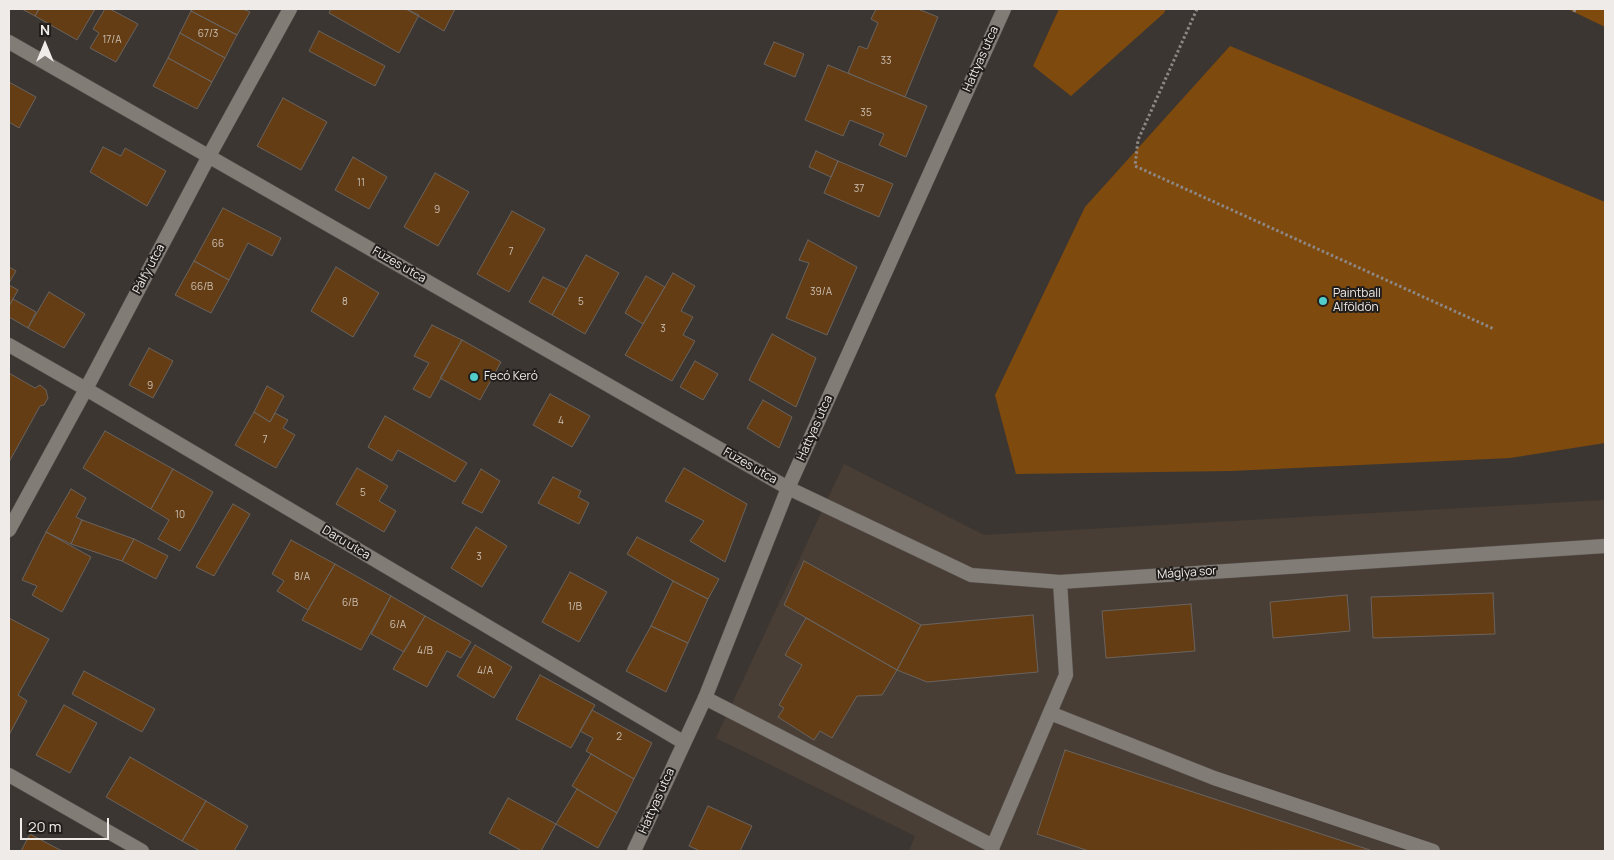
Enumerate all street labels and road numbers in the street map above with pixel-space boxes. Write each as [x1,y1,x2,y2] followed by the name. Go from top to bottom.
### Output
[960,24,1002,94] street label: Hattyas utca
[130,242,168,296] street label: Pálfy utca
[370,244,428,286] street label: Füzes utca
[794,393,836,463] street label: Hattyas utca
[721,445,779,487] street label: Füzes utca
[319,523,373,563] street label: Daru utca
[1157,564,1217,582] street label: Máglya sor
[636,766,678,836] street label: Hattyas utca

